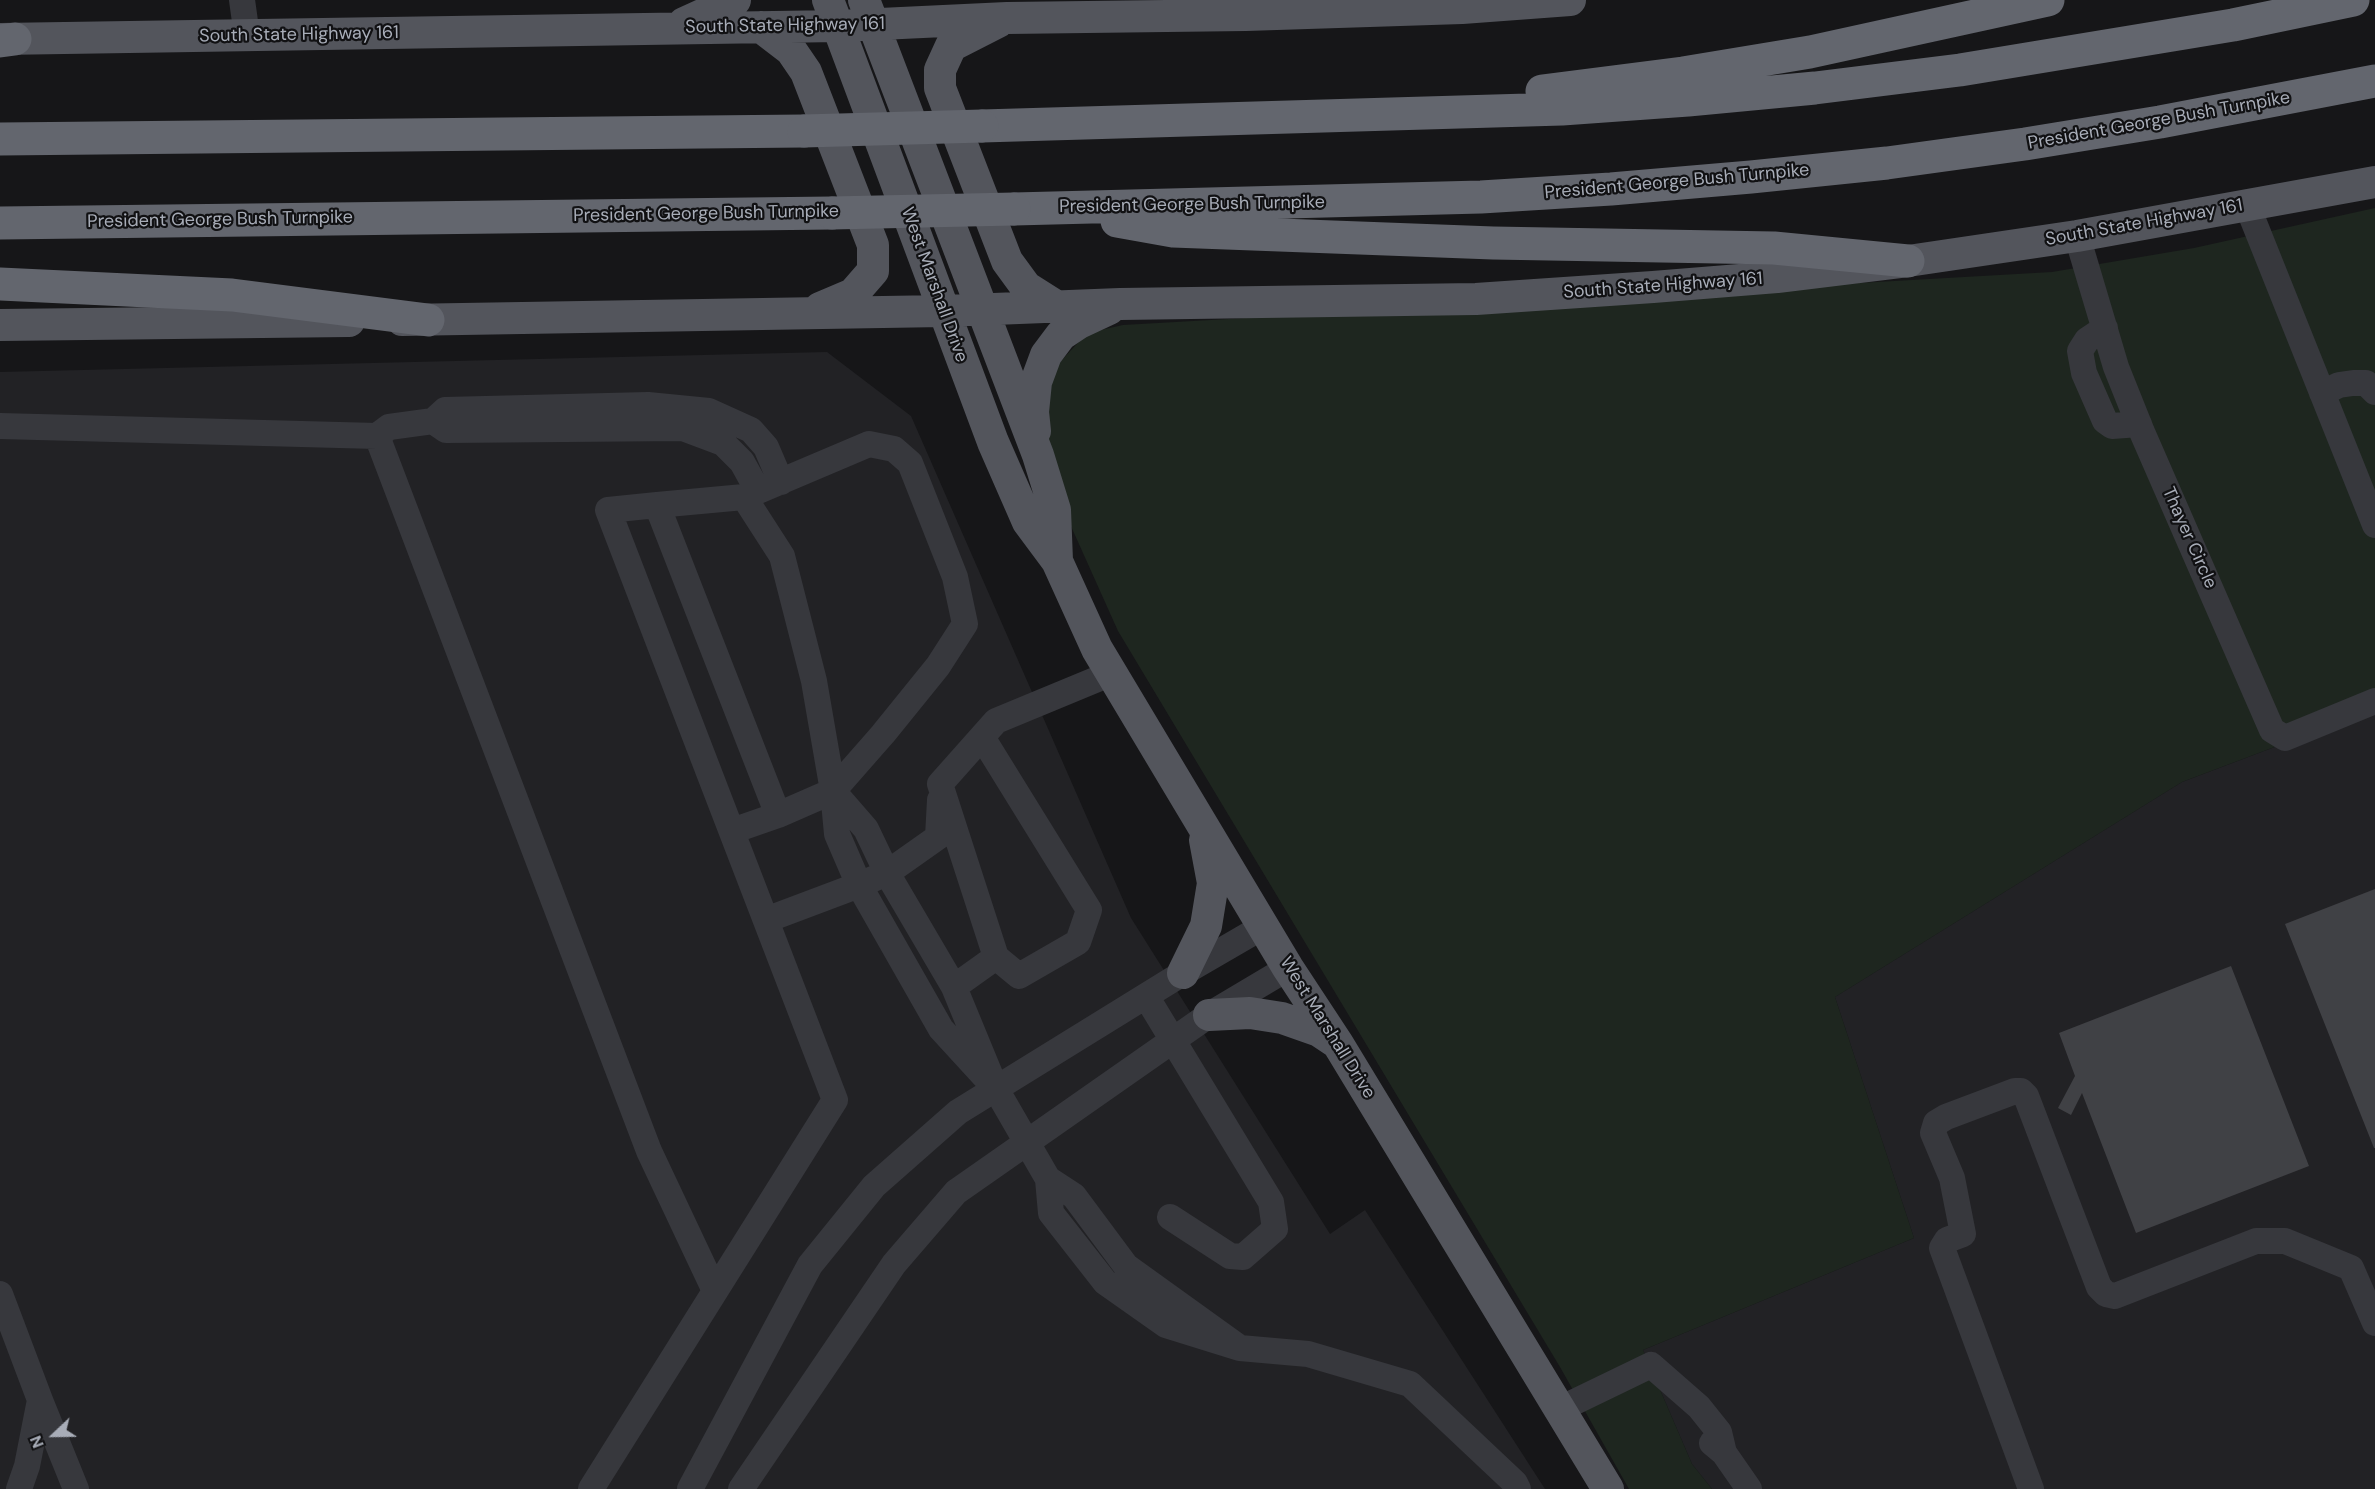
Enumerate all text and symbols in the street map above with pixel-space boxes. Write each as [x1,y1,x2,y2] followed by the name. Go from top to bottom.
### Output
[685,13,885,39] street label: South State Highway 161
[199,22,399,48] street label: South State Highway 161
[2026,87,2292,155] street label: President George Bush Turnpike
[1544,160,1810,204] street label: President George Bush Turnpike
[1059,192,1325,218] street label: President George Bush Turnpike
[2044,195,2244,251] street label: South State Highway 161
[573,201,839,227] street label: President George Bush Turnpike
[896,205,972,365] street label: West Marshall Drive
[87,207,353,233] street label: President George Bush Turnpike
[1563,268,1763,304] street label: South State Highway 161
[2157,484,2221,592] street label: Thayer Circle
[1275,953,1379,1103] street label: West Marshall Drive
[24,1405,84,1465] north arrow
[25,1433,49,1451] text: N

